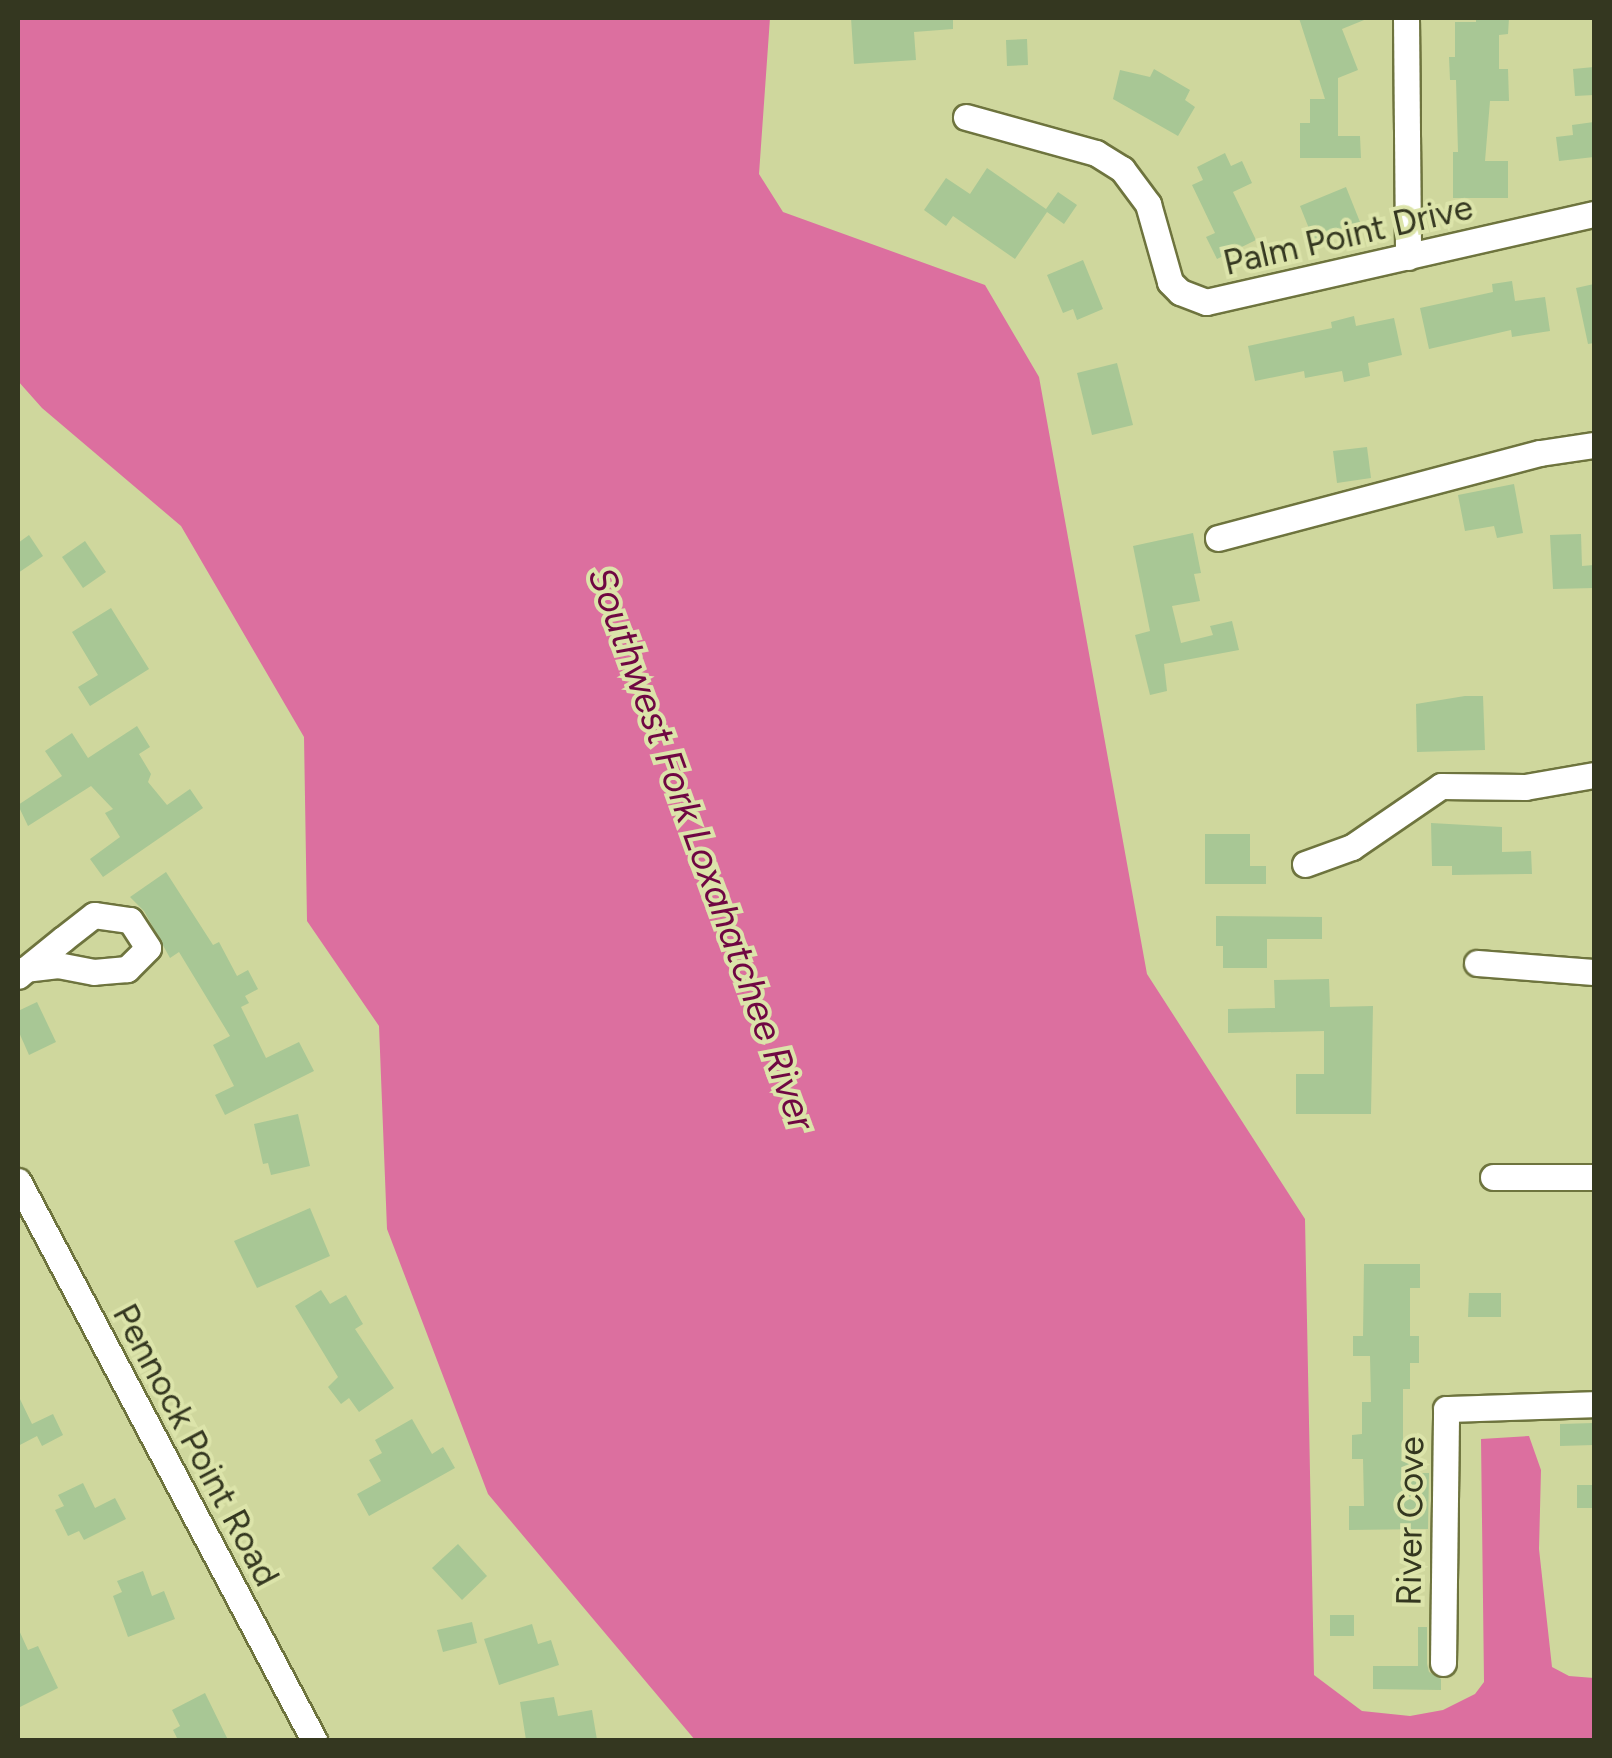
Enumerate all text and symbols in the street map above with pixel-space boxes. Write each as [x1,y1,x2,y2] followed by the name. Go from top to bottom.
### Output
[1219,186,1477,284] street label: Palm Point Drive
[578,561,824,1137] water label: Southwest Fork Loxahatchee River
[104,1297,288,1593] street label: Pennock Point Road
[1388,1436,1432,1606] street label: River Cove

